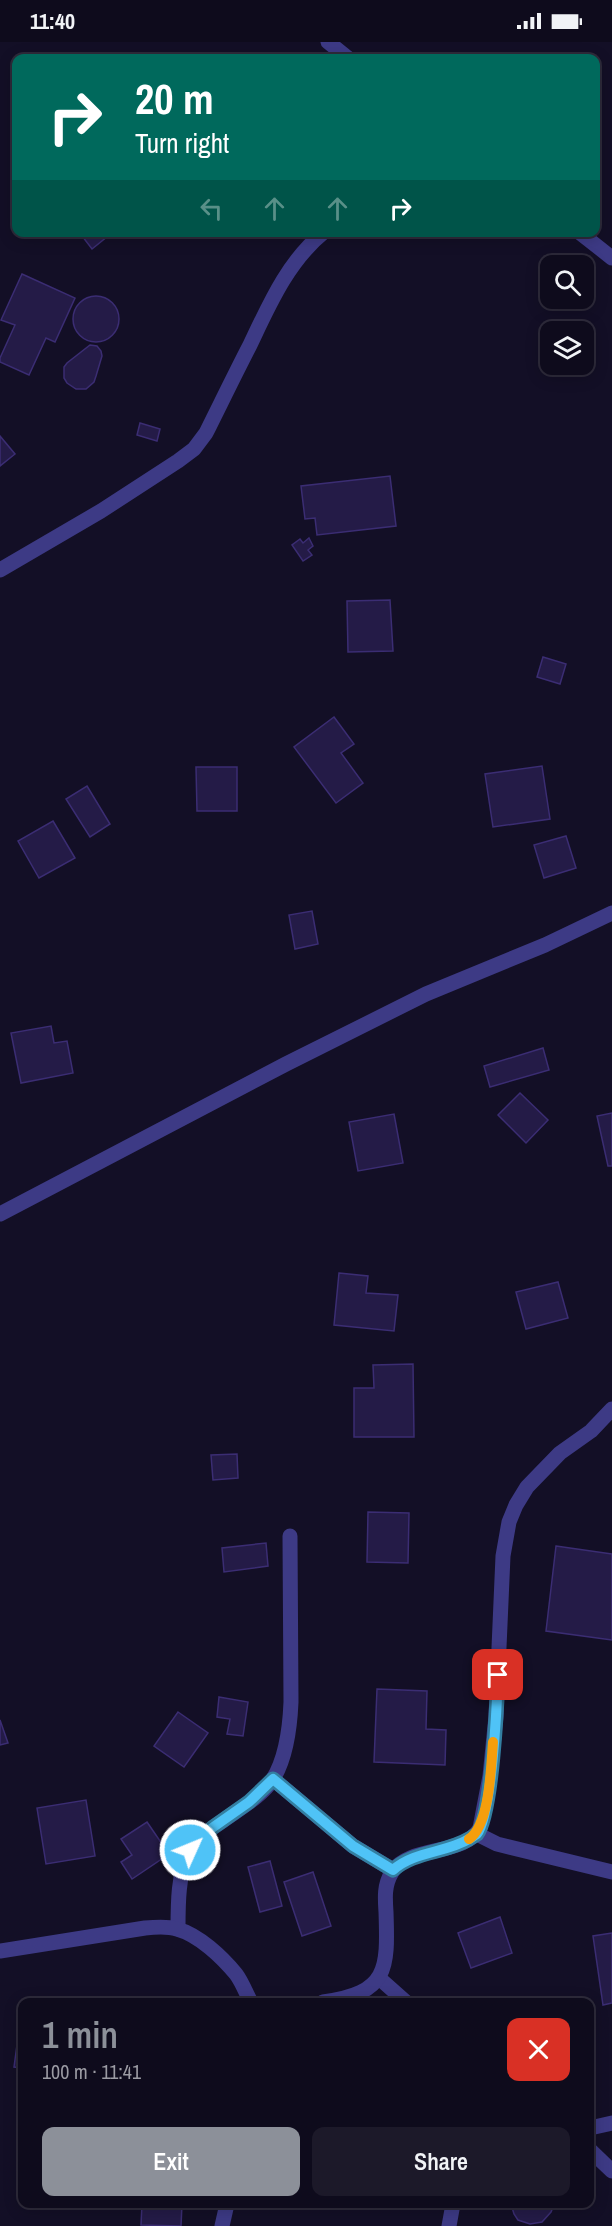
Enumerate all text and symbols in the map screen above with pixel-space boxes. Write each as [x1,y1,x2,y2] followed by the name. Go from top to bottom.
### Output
[30,6,75,36] text: 11:40
[135,71,214,127] text: 20 m
[36,78,114,156] icon: right
[135,125,229,161] text: Turn right
[195,192,228,225] icon: left
[258,192,291,225] icon: ahead
[321,192,354,225] icon: ahead
[384,192,417,225] icon: right
[540,255,594,375] map controls
[540,255,594,309] button: search
[540,321,594,375] button: layers
[472,1649,523,1700] pin
[481,1658,514,1691] icon: arrive
[158,1818,222,1882] position arrow
[42,2011,118,2059] text: 1 min
[507,2018,570,2081] button: close
[42,2058,141,2085] text: 100 m · 11:41
[42,2127,300,2196] button: Exit
[312,2127,570,2196] button: Share

